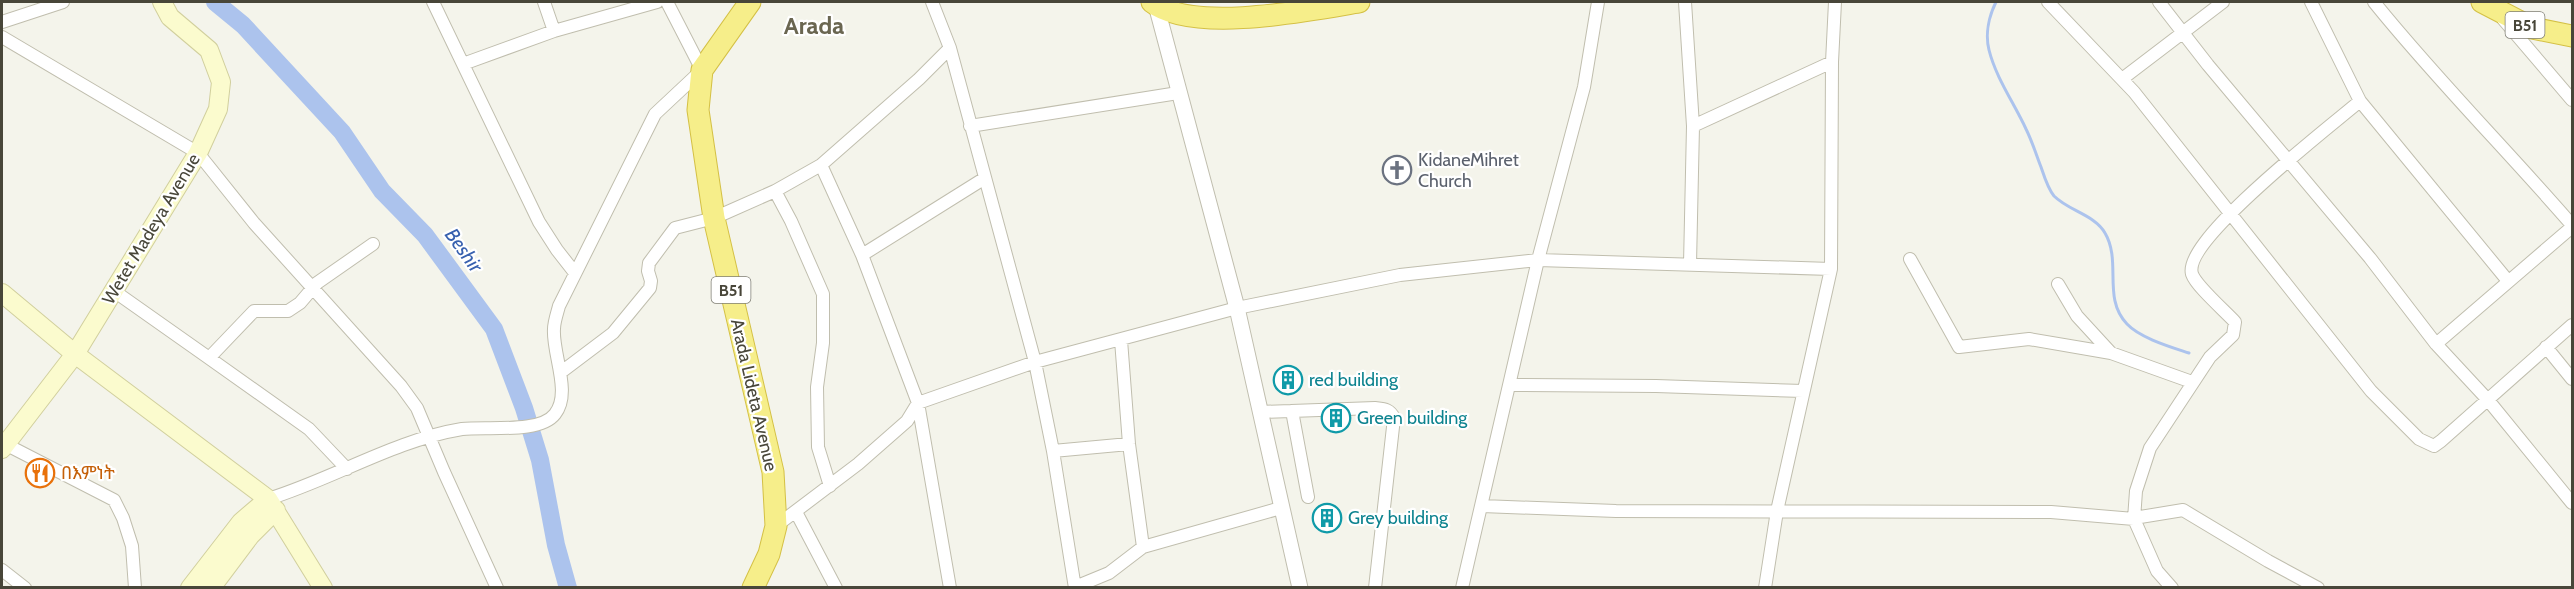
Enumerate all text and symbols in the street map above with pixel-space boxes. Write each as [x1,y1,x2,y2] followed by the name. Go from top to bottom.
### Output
[784,11,844,40] district label: Arada
[2506,12,2544,38] road number: B51
[1418,149,1519,192] place label: KidaneMihret Church
[97,150,205,308] street label: Wetet Madeya Avenue
[1381,154,1413,186] church icon: KidaneMihret Church
[440,223,489,277] water label: Beshir
[712,277,750,303] road number: B51
[726,317,782,473] street label: Arada Lideta Avenue
[1272,364,1304,396] building icon: red building
[1309,369,1399,391] place label: red building
[1320,402,1352,434] building icon: Green building
[1357,407,1468,429] place label: Green building
[24,457,56,489] restaurant icon: በእምነት
[61,462,115,484] place label: በእምነት
[1311,502,1343,534] building icon: Grey building
[1348,507,1449,529] place label: Grey building

